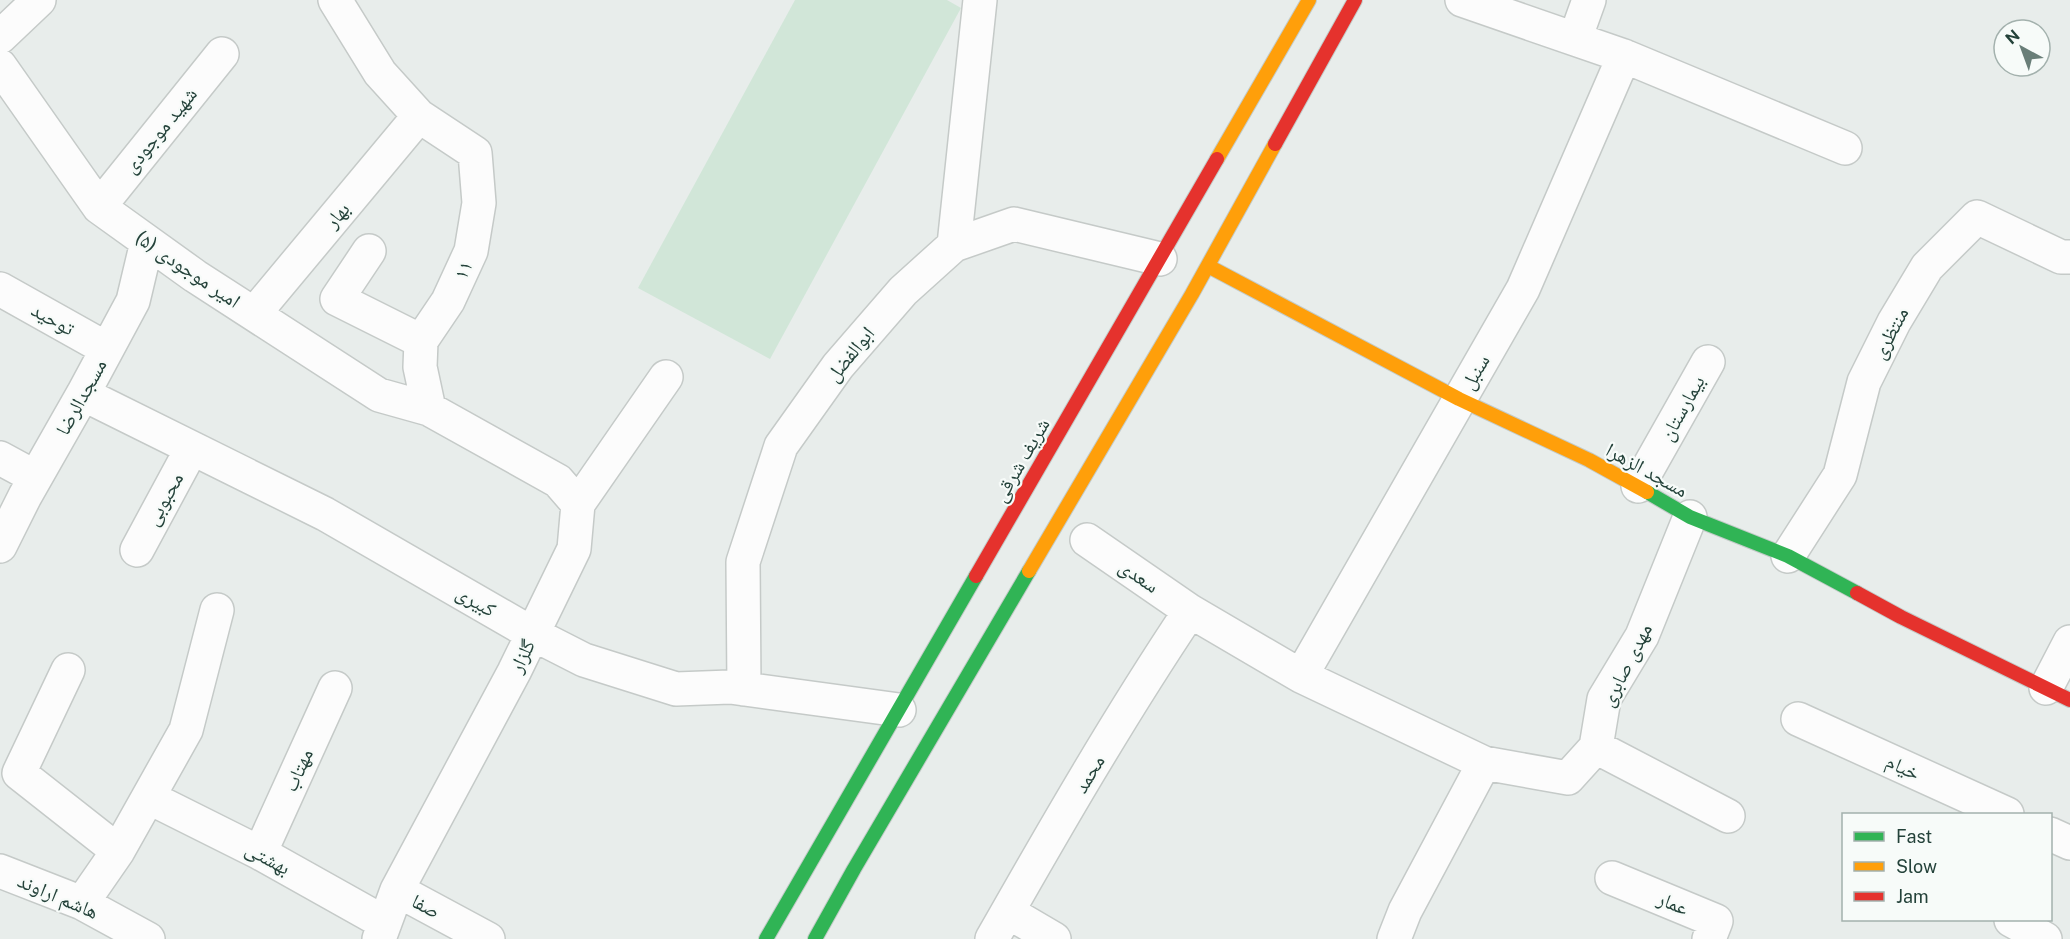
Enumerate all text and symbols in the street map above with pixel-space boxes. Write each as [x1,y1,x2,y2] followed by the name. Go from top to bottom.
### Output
[1992,18,2052,78] north arrow
[2002,26,2023,48] text: N
[118,82,202,178] street label: شهید موجودی
[319,197,355,233] street label: بهار
[131,225,245,313] street label: امیر موجودی (۵)
[448,257,478,283] street label: ۱۱
[27,297,79,341] street label: توحید
[1866,303,1914,363] street label: منتظری
[821,322,879,386] street label: ابوالفضل
[1455,350,1495,394] street label: سنبل
[50,355,112,439] street label: مسجدالرضا
[1654,371,1710,445] street label: بیمارستان
[987,414,1055,506] street label: شریف شرقی
[1602,438,1692,502] street label: مسجد الزهرا
[140,468,188,530] street label: محبوبی
[1114,554,1164,598] street label: سعدی
[452,580,500,622] street label: کبیری
[1595,619,1657,711] street label: مهدی صابری
[503,635,540,677] street label: گلزار
[278,745,318,795] street label: مهتاب
[1881,749,1924,787] street label: خیام
[1068,751,1110,797] street label: محمد
[1842,813,2052,921] legend
[1896,826,1932,847] text: Fast
[241,836,295,880] street label: بهشتی
[1896,856,1937,877] text: Slow
[13,868,102,926] street label: هاشم اراوند
[1653,886,1692,920] street label: عمار
[1896,886,1929,907] text: Jam
[408,889,444,923] street label: صفا

